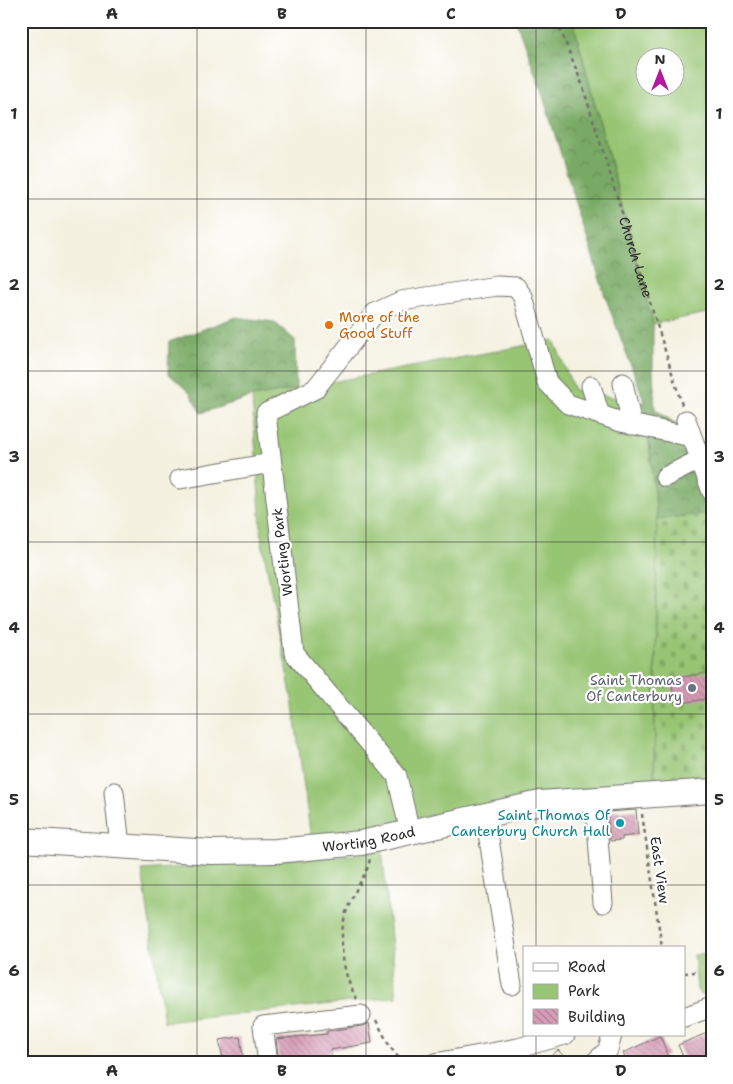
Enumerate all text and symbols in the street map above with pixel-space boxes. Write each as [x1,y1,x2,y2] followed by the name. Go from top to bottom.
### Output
[106,3,118,24] text: A
[277,3,287,24] text: B
[446,3,456,24] text: C
[615,3,627,24] text: D
[636,48,686,98] north arrow
[654,50,666,68] text: N
[10,103,18,124] text: 1
[715,103,723,124] text: 1
[615,214,657,300] street label: Church Lane
[8,274,20,295] text: 2
[713,274,725,295] text: 2
[339,308,420,342] place label: More of the Good Stuff
[323,319,335,331] marker: More of the Good Stuff
[8,446,20,467] text: 3
[713,446,725,467] text: 3
[268,507,296,597] street label: Worting Park
[8,617,20,638] text: 4
[713,617,725,638] text: 4
[586,671,682,705] place label: Saint Thomas Of Canterbury
[686,682,698,694] marker: Saint Thomas Of Canterbury
[9,789,19,810] text: 5
[714,789,724,810] text: 5
[451,806,611,840] place label: Saint Thomas Of Canterbury Church Hall
[614,817,626,829] marker: Saint Thomas Of Canterbury Church Hall
[322,822,417,856] street label: Worting Road
[646,835,674,905] street label: East View
[523,946,686,1036] legend
[568,957,606,977] text: Road
[8,960,20,981] text: 6
[713,960,725,981] text: 6
[568,981,600,1001] text: Park
[568,1007,625,1027] text: Building
[106,1060,118,1081] text: A
[277,1060,287,1081] text: B
[446,1060,456,1081] text: C
[615,1060,627,1081] text: D

